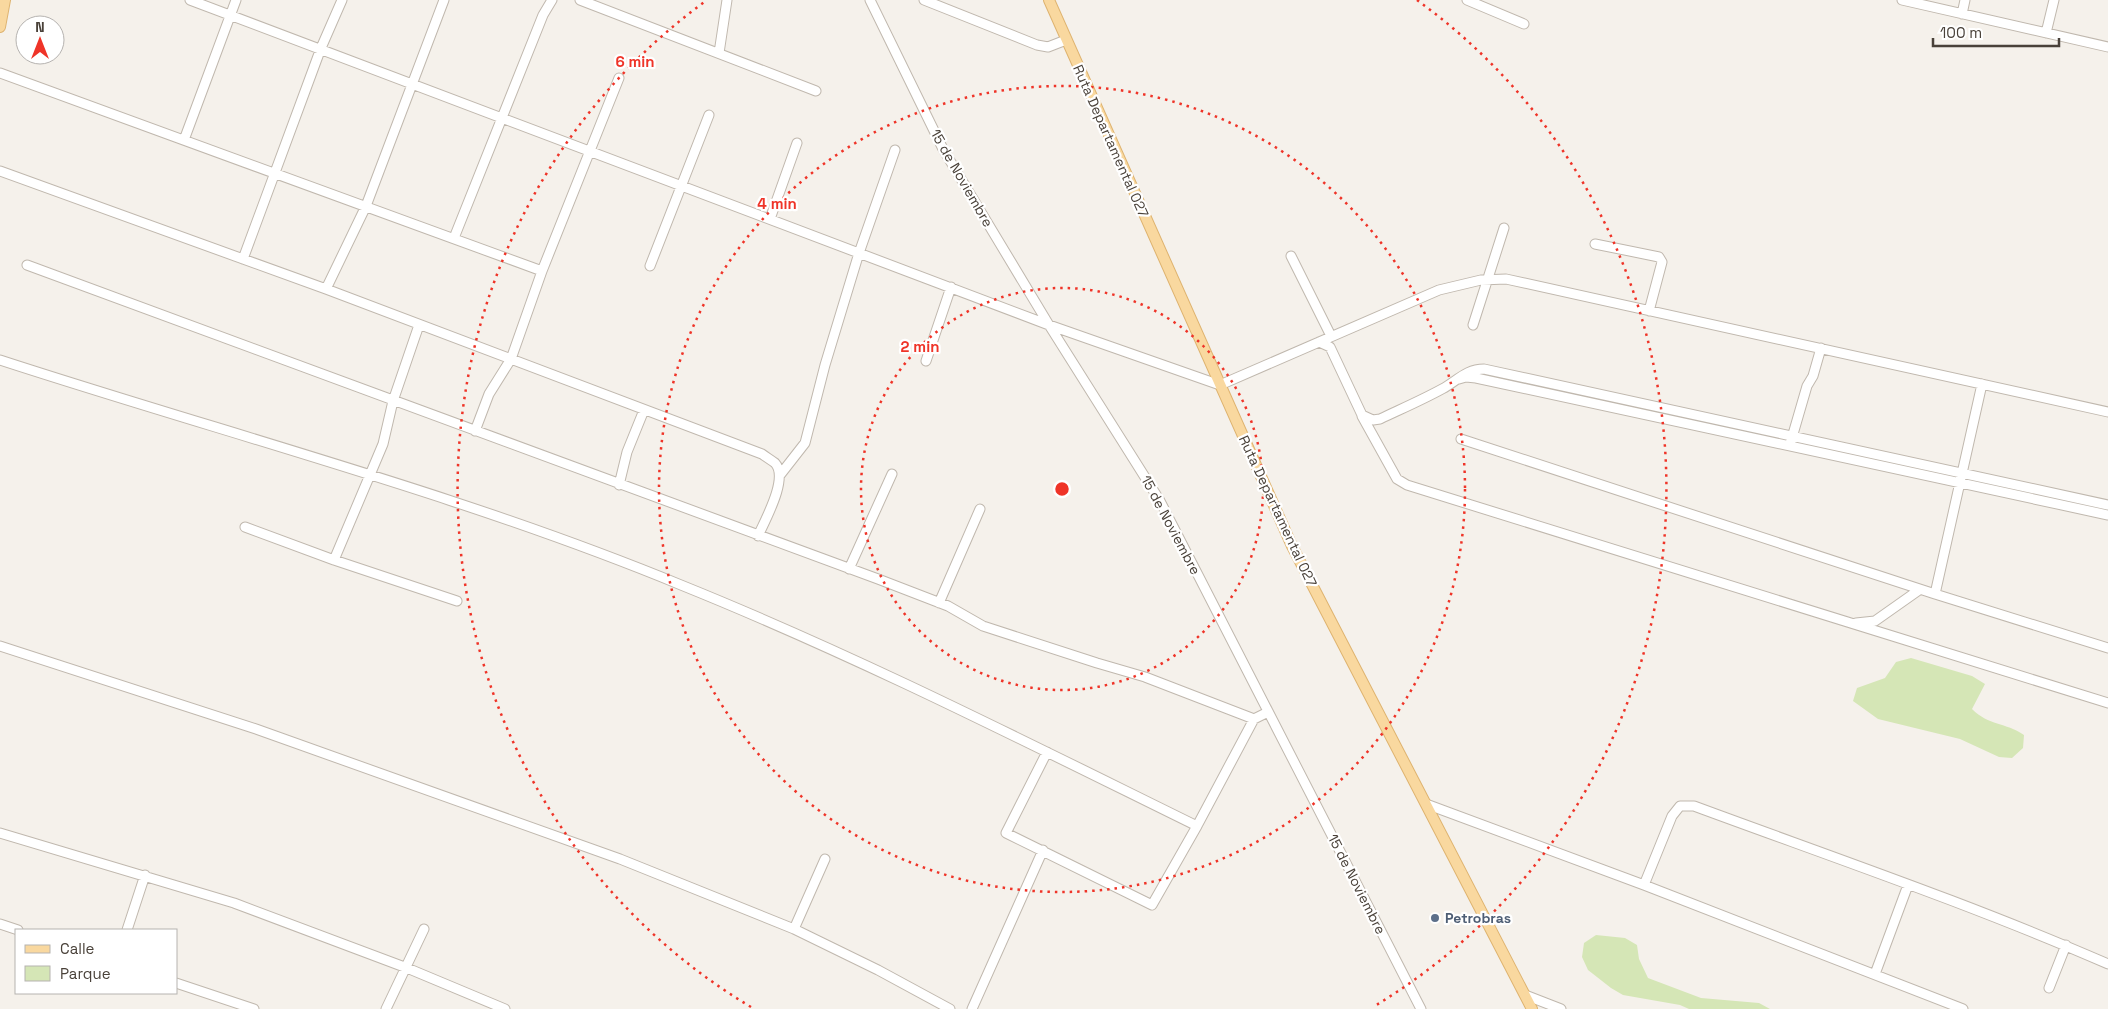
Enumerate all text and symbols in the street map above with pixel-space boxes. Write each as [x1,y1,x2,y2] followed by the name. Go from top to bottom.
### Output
[15,15,65,65] north arrow
[1933,15,2059,47] scale bar
[35,18,45,36] text: N
[1940,23,1982,42] text: 100 m
[615,52,655,71] text: 6 min
[1069,62,1153,220] street label: Ruta Departamental 027
[927,126,997,230] street label: 15 de Noviembre
[757,194,797,213] text: 4 min
[901,337,939,356] text: 2 min
[1235,432,1321,590] street label: Ruta Departamental 027
[1137,472,1205,578] street label: 15 de Noviembre
[1053,480,1071,498] centre of rings
[1324,831,1390,937] street label: 15 de Noviembre
[1445,909,1511,927] place label: Petrobras
[1429,912,1441,924] marker: Petrobras
[15,929,178,994] legend
[60,939,95,958] text: Calle
[60,964,111,983] text: Parque

